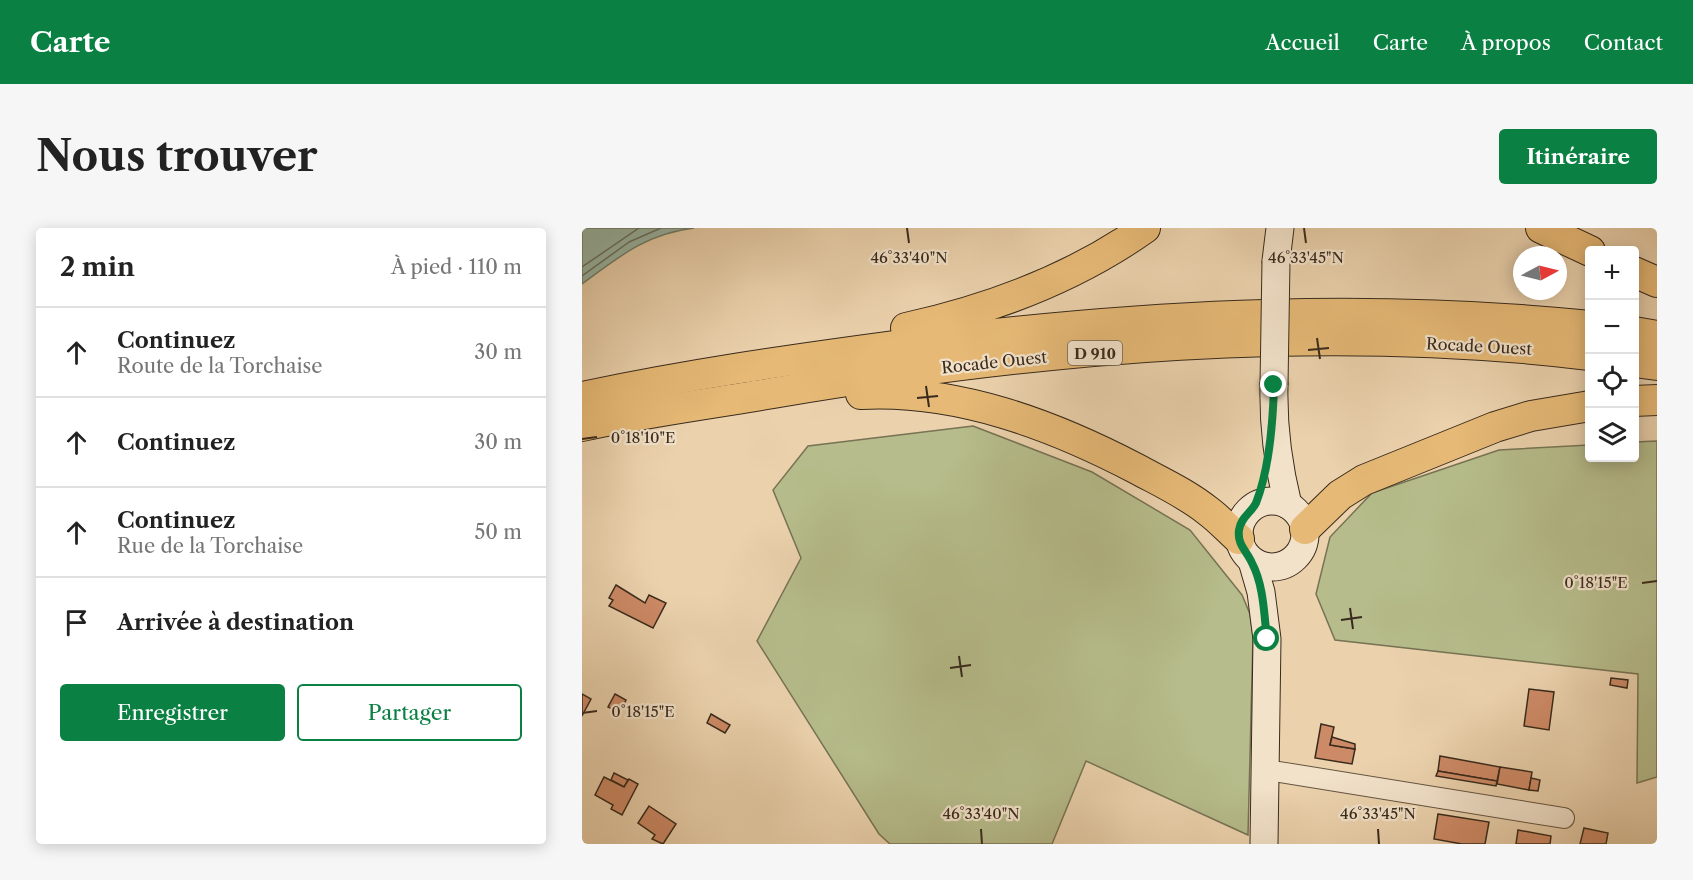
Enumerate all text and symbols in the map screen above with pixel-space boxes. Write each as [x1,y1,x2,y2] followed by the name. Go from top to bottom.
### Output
[30,25,110,59] text: Carte
[1265,30,1340,55] text: Accueil
[1373,30,1428,55] text: Carte
[1461,30,1551,55] text: À propos
[1584,30,1663,55] text: Contact
[1499,129,1657,184] button: Itinéraire
[36,130,318,182] text: Nous trouver
[1513,246,1567,300] north arrow
[1585,246,1639,462] map controls
[1585,246,1639,300] button: +
[870,248,948,267] text: 46°33'40"N
[1268,248,1344,267] text: 46°33'45"N
[60,251,135,283] text: 2 min
[391,255,522,279] text: À pied · 110 m
[1585,300,1639,354] button: −
[117,327,236,354] text: Continuez
[1426,333,1533,359] street label: Rocade Ouest
[60,336,93,369] icon: ahead
[474,340,522,364] text: 30 m
[1068,341,1122,365] road number: D 910
[940,346,1048,377] street label: Rocade Ouest
[117,354,322,378] text: Route de la Torchaise
[1585,354,1639,408] button: locate
[1260,371,1286,397] route end
[1585,408,1639,462] button: layers
[60,426,93,459] icon: ahead
[611,428,675,447] text: 0°18'10"E
[117,429,236,456] text: Continuez
[474,430,522,454] text: 30 m
[117,507,236,534] text: Continuez
[60,516,93,549] icon: ahead
[475,520,522,544] text: 50 m
[117,534,303,558] text: Rue de la Torchaise
[1564,573,1628,592] text: 0°18'15"E
[60,606,93,639] icon: arrive
[117,609,354,636] text: Arrivée à destination
[1253,625,1279,651] route start
[60,684,285,741] button: Enregistrer
[297,684,522,741] button: Partager
[611,702,675,721] text: 0°18'15"E
[942,804,1020,823] text: 46°33'40"N
[1340,804,1416,823] text: 46°33'45"N

